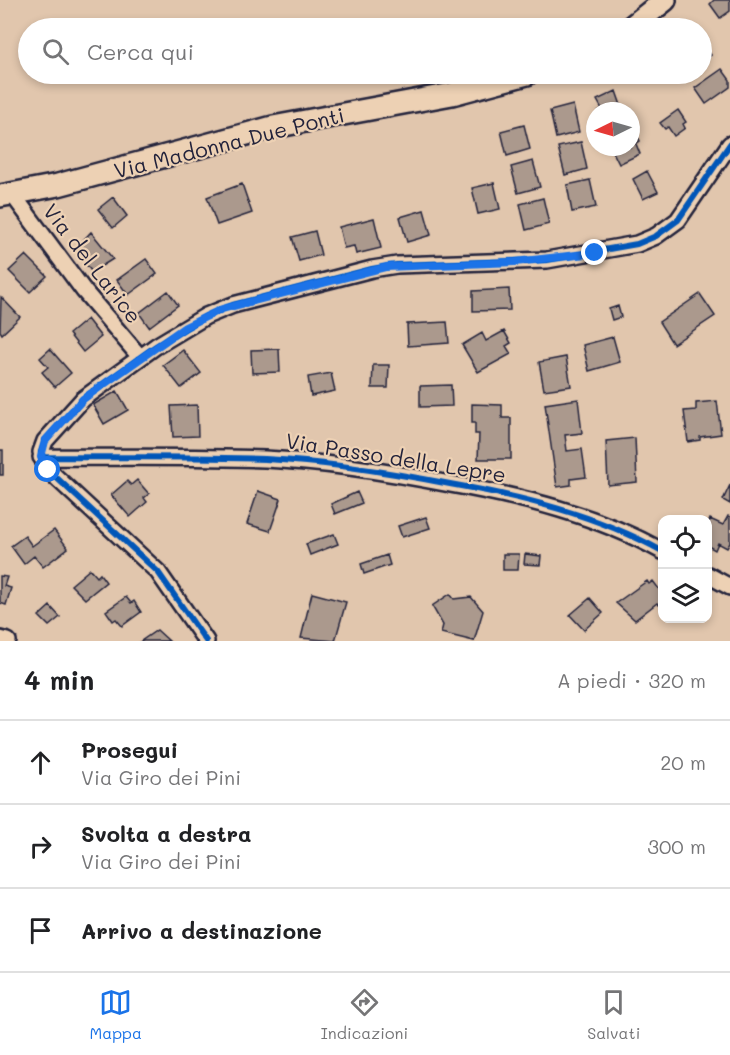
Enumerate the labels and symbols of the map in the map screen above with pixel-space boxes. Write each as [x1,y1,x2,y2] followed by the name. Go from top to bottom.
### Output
[111,100,347,184] street label: Via Madonna Due Ponti
[586,102,640,156] north arrow
[38,198,148,328] street label: Via del Larice
[581,239,607,265] route end
[284,426,508,488] street label: Via Passo della Lepre
[34,456,60,482] route start

